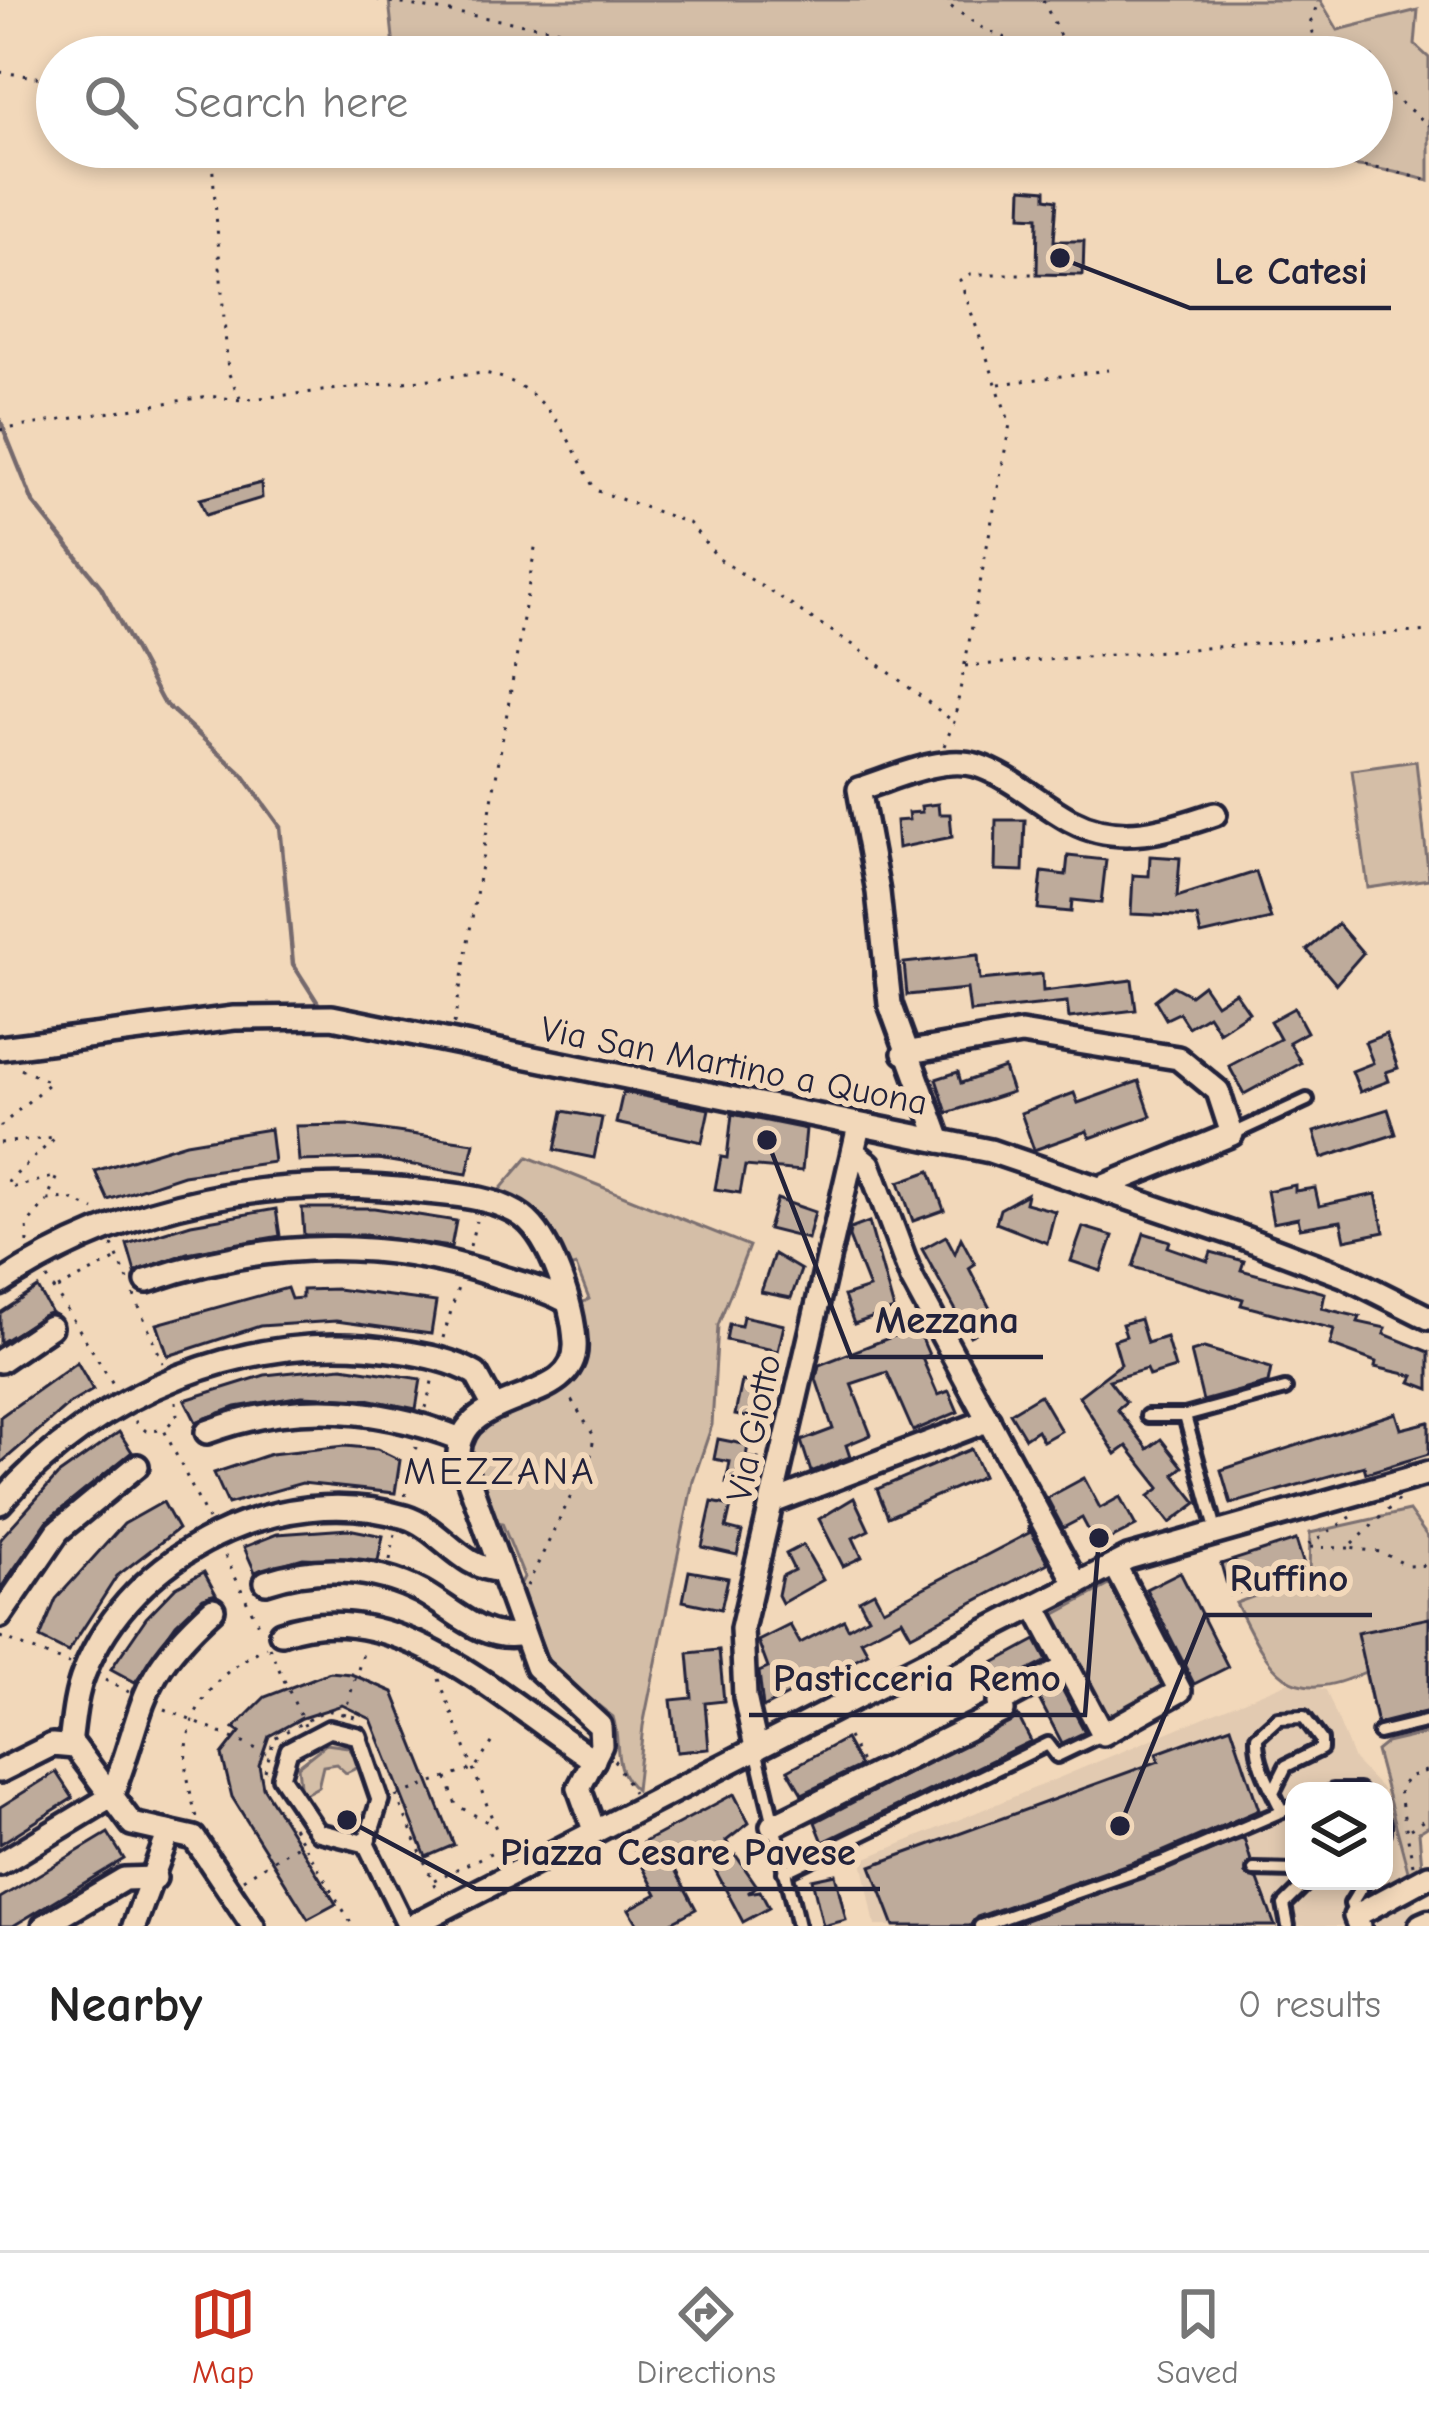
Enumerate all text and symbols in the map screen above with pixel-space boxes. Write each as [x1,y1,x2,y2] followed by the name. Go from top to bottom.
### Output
[36,36,1393,168] search box
[78,69,144,135] icon: search
[174,76,408,128] text: Search here
[1190,233,1391,308] callout: Le Catesi
[1214,249,1368,294] text: Le Catesi
[537,1008,931,1124] street label: Via San Martino a Quona
[851,1282,1043,1357] callout: Mezzana
[875,1298,1019,1343] text: Mezzana
[718,1351,790,1505] street label: Via Giotto
[403,1449,597,1494] district label: MEZZANA
[1205,1540,1372,1615] callout: Ruffino
[1230,1556,1348,1601] text: Ruffino
[749,1640,1085,1715] callout: Pasticceria Remo
[773,1656,1061,1701] text: Pasticceria Remo
[1285,1782,1393,1890] map controls
[1285,1782,1393,1890] button: layers
[476,1814,880,1889] callout: Piazza Cesare Pavese
[500,1830,856,1875] text: Piazza Cesare Pavese
[48,1975,202,2034] text: Nearby
[1238,1982,1381,2027] text: 0 results
[190,2281,256,2391] tab: Map
[637,2281,776,2391] tab: Directions
[1156,2281,1239,2391] tab: Saved

